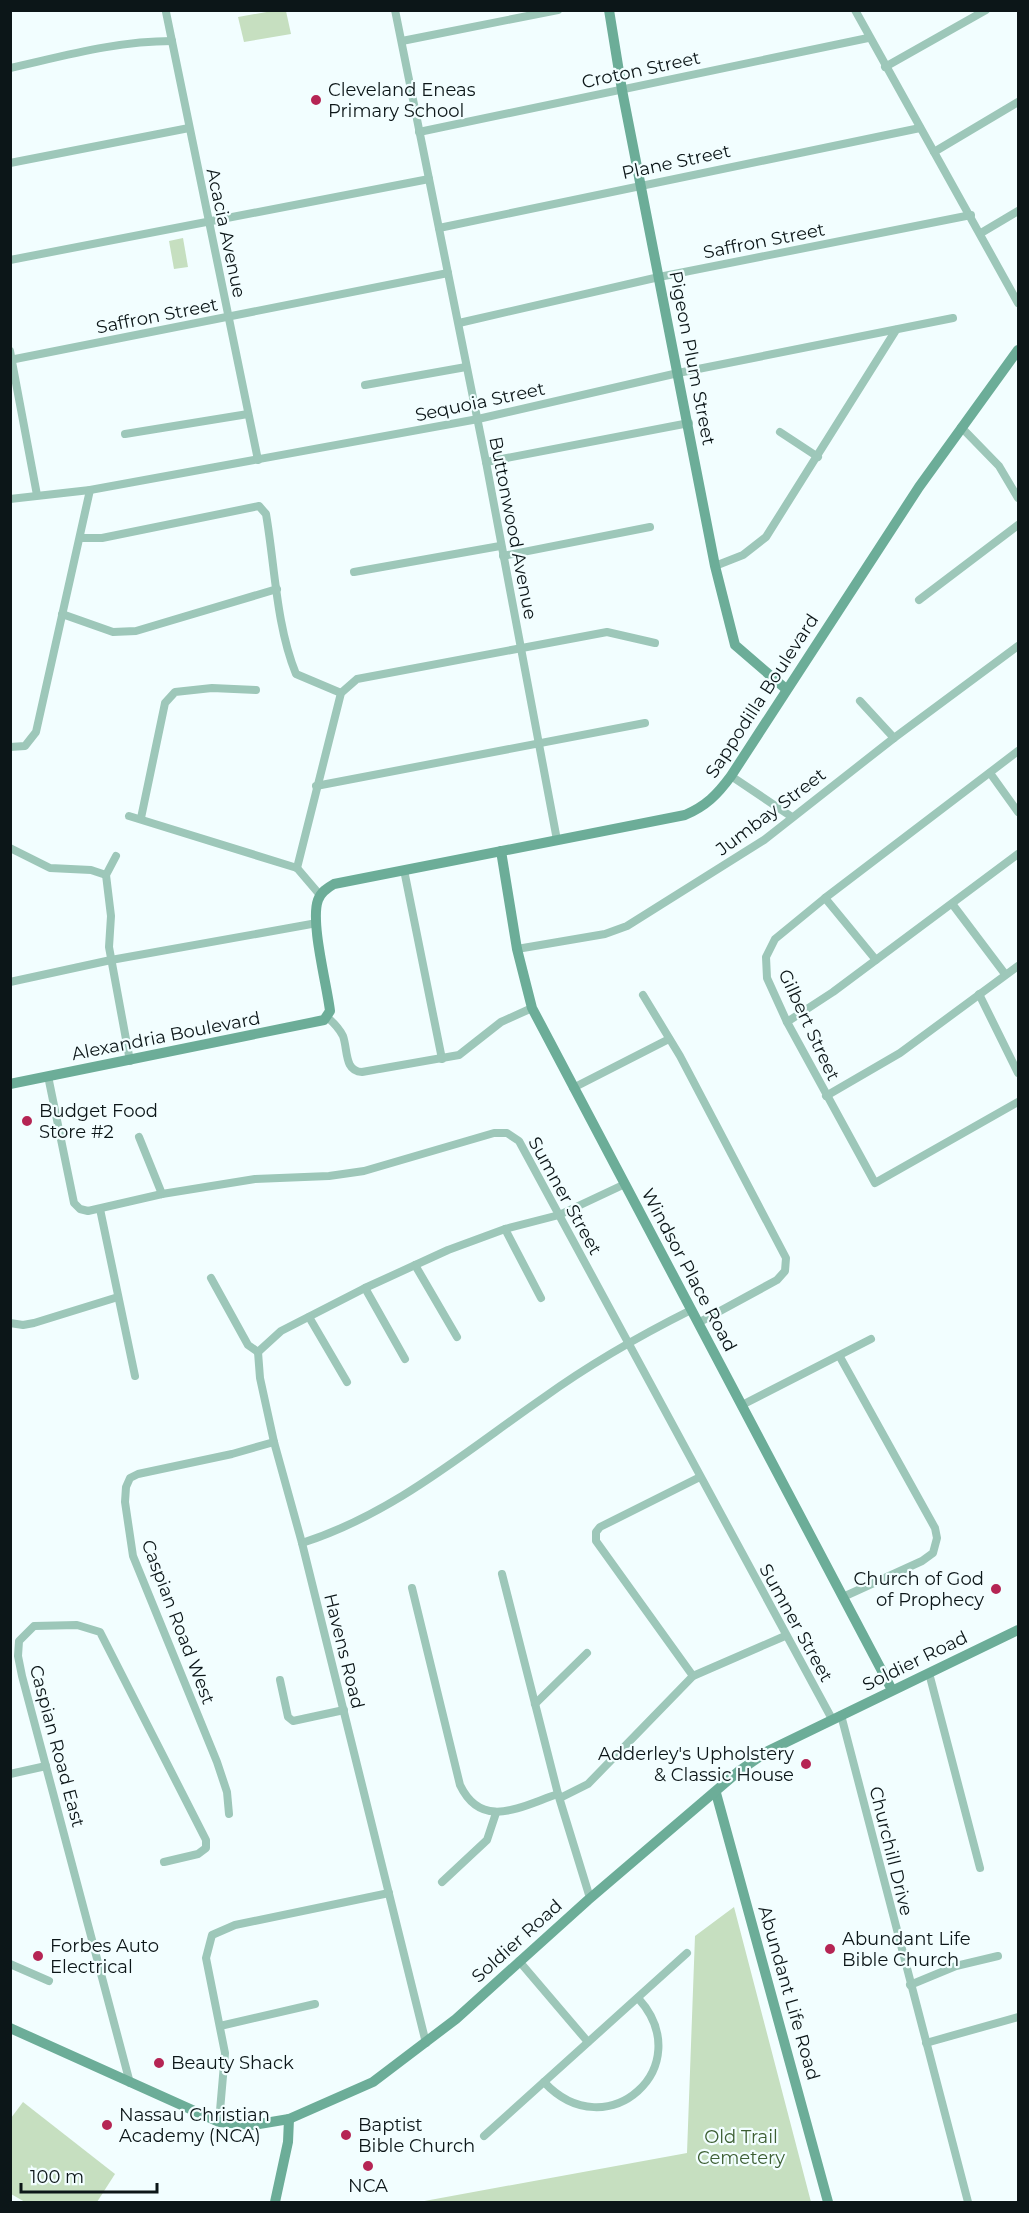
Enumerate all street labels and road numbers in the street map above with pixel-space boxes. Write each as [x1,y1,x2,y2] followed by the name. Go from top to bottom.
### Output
[580,47,702,93] street label: Croton Street
[620,140,732,184] street label: Plane Street
[202,166,250,300] street label: Acacia Avenue
[701,218,827,264] street label: Saffron Street
[664,269,720,447] street label: Pigeon Plum Street
[94,293,220,339] street label: Saffron Street
[413,378,547,426] street label: Sequoia Street
[484,435,542,621] street label: Buttonwood Avenue
[701,610,823,782] street label: Sappodilla Boulevard
[711,764,830,861] street label: Jumbay Street
[774,966,844,1084] street label: Gilbert Street
[70,1007,262,1065] street label: Alexandria Boulevard
[523,1133,607,1259] street label: Sumner Street
[637,1185,741,1355] street label: Windsor Place Road
[136,1537,220,1707] street label: Caspian Road West
[754,1560,838,1686] street label: Sumner Street
[319,1591,369,1711] street label: Havens Road
[859,1626,971,1696] street label: Soldier Road
[25,1663,89,1829] street label: Caspian Road East
[864,1784,918,1918] street label: Churchill Drive
[467,1895,567,1987] street label: Soldier Road
[754,1903,824,2083] street label: Abundant Life Road

